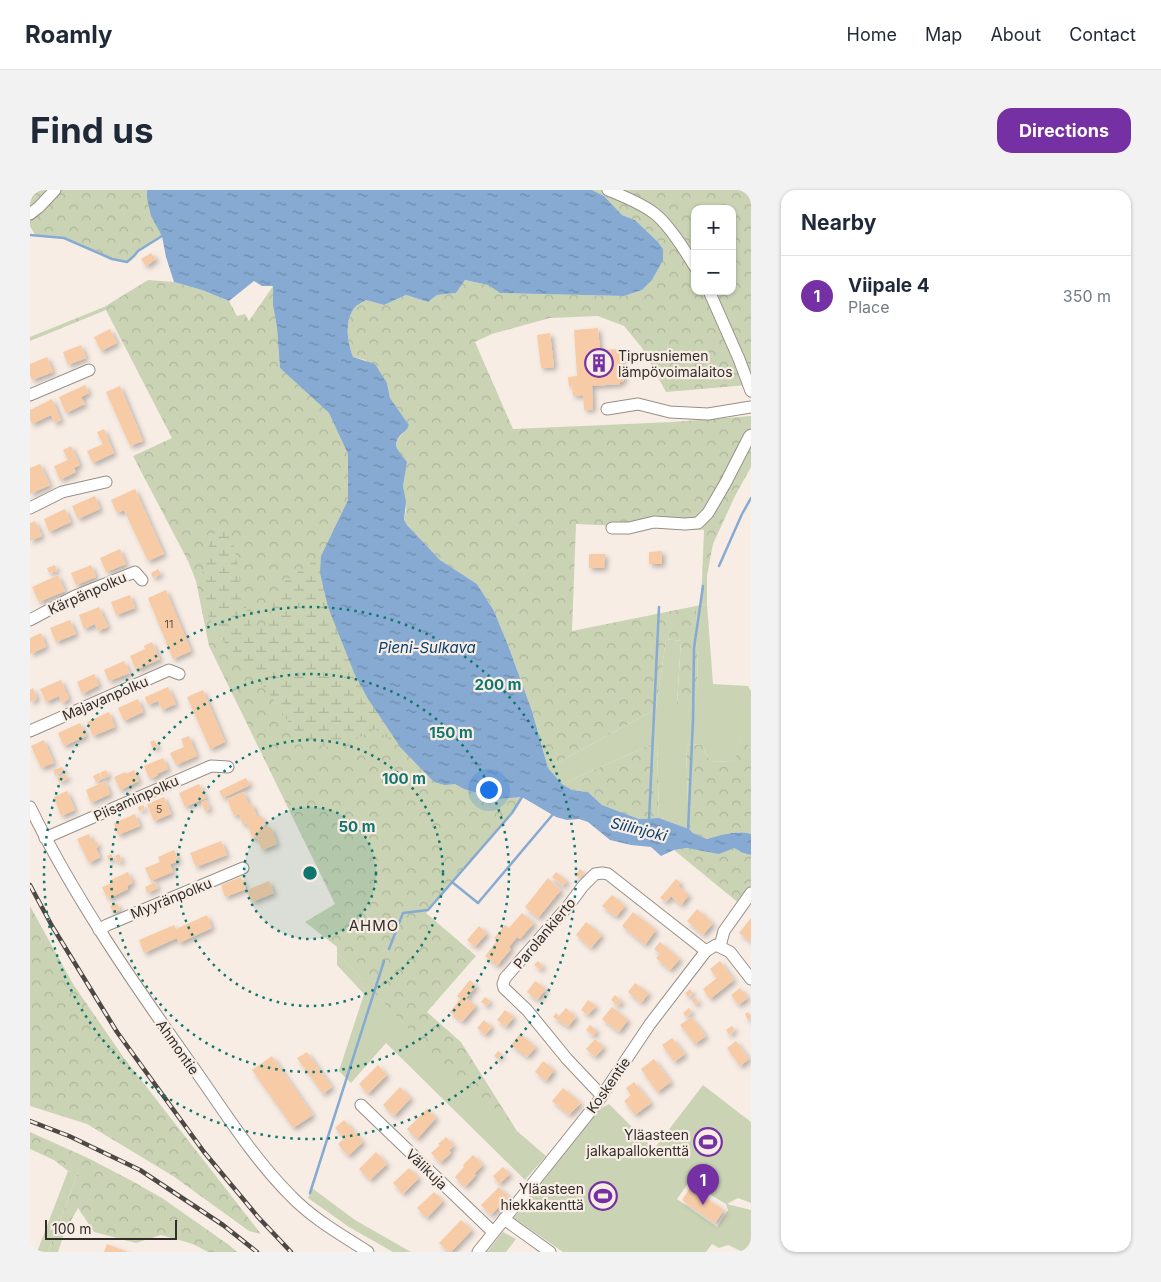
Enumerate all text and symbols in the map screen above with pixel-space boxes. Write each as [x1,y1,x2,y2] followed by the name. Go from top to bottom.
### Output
[25,20,112,49] text: Roamly
[847,24,897,45] text: Home
[925,24,962,45] text: Map
[990,24,1041,45] text: About
[1069,24,1136,45] text: Contact
[997,108,1131,153] button: Directions
[30,109,154,151] text: Find us
[691,205,736,295] map controls
[691,205,736,250] button: +
[801,210,876,235] text: Nearby
[691,250,736,295] button: −
[848,274,930,297] text: Viipale 4
[814,286,820,306] text: 1
[1063,286,1111,306] text: 350 m
[848,297,890,317] text: Place
[618,347,733,380] place label: Tiprusniemen lämpövoimalaitos
[584,348,614,378] building icon: Tiprusniemen lämpövoimalaitos
[45,568,129,618] street label: Kärpänpolku
[165,617,173,631] house number: 11
[378,638,476,657] water label: Pieni-Sulkava
[59,672,151,724] street label: Majavanpolku
[475,675,521,694] text: 200 m
[429,723,473,742] text: 150 m
[382,769,426,788] text: 100 m
[91,772,181,824] street label: Piisaminpolku
[476,777,502,803] your location
[156,802,163,816] house number: 5
[609,813,670,845] water label: Siilinjoki
[339,817,375,836] text: 50 m
[301,864,319,882] centre of rings
[128,874,214,922] street label: Myyränpolku
[509,894,579,972] street label: Parolankierto
[349,916,399,935] district label: AHMO
[153,1016,203,1078] street label: Ahmontie
[583,1054,633,1116] street label: Koskentie
[586,1126,689,1159] place label: Yläasteen jalkapallokenttä
[693,1127,723,1157] sports icon: Yläasteen jalkapallokenttä
[403,1145,451,1193] street label: Välikuja
[687,1164,719,1205] pin: 1
[500,1180,584,1213] place label: Yläasteen hiekkakenttä
[588,1181,618,1211] sports icon: Yläasteen hiekkakenttä
[45,1217,178,1240] scale bar
[52,1220,92,1237] text: 100 m

